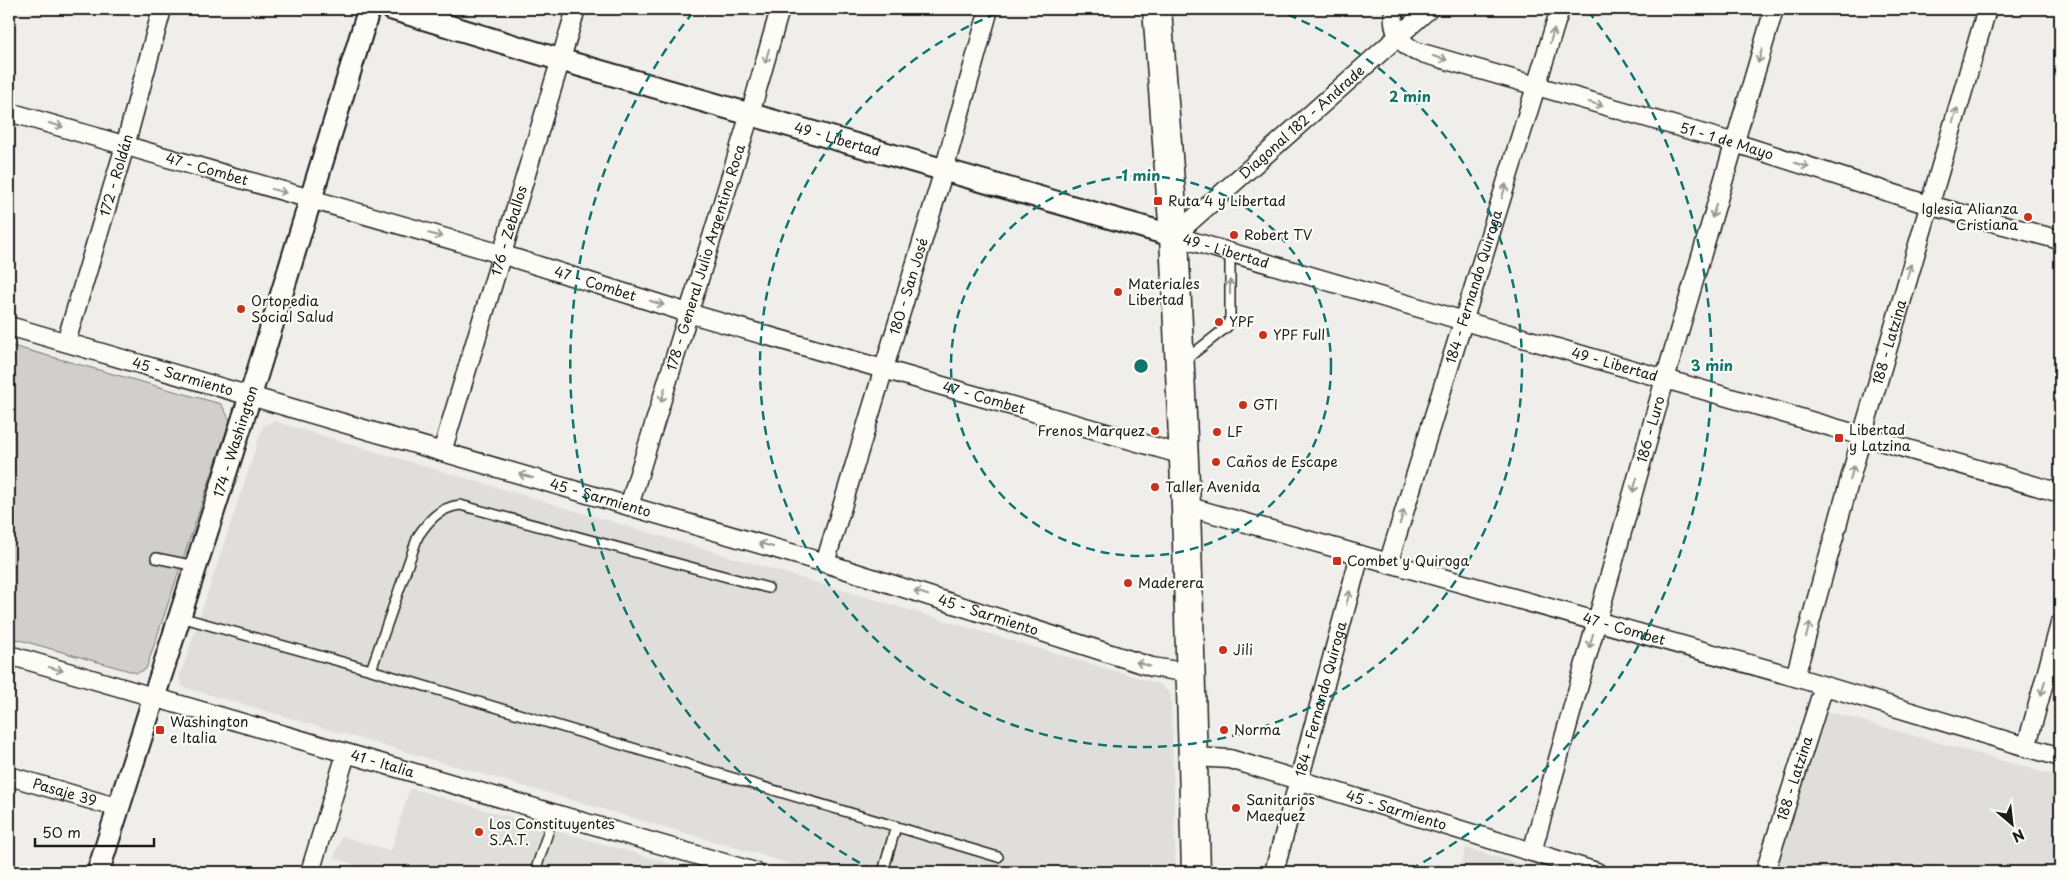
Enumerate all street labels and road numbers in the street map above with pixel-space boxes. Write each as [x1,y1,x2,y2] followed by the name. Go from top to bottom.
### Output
[1234,60,1369,184] street label: Diagonal 182 - Andrade
[792,117,883,161] street label: 49 - Libertad
[1677,117,1777,165] street label: 51 - 1 de Mayo
[93,132,138,219] street label: 172 - Roldán
[660,141,750,373] street label: 178 - General Julio Argentino Roca
[163,147,251,191] street label: 47 - Combet
[485,183,532,278] street label: 176 - Zeballos
[1440,207,1507,367] street label: 184 - Fernando Quiroga
[1180,228,1272,273] street label: 49 - Libertad
[884,235,933,337] street label: 180 - San José
[552,261,639,306] street label: 47 - Combet
[1867,297,1911,387] street label: 188 - Latzina
[1569,342,1660,386] street label: 49 - Libertad
[130,351,236,401] street label: 45 - Sarmiento
[940,376,1028,419] street label: 47 - Combet
[208,383,263,500] street label: 174 - Washington
[1631,393,1670,465] street label: 186 - Luro
[548,473,654,522] street label: 45 - Sarmiento
[935,589,1041,640] street label: 45 - Sarmiento
[1581,607,1668,650] street label: 47 - Combet
[1289,619,1352,779] street label: 184 - Fernando Quiroga
[1771,733,1817,823] street label: 188 - Latzina
[348,744,417,782] street label: 41 - Italia
[30,772,99,811] street label: Pasaje 39
[1343,784,1450,835] street label: 45 - Sarmiento

